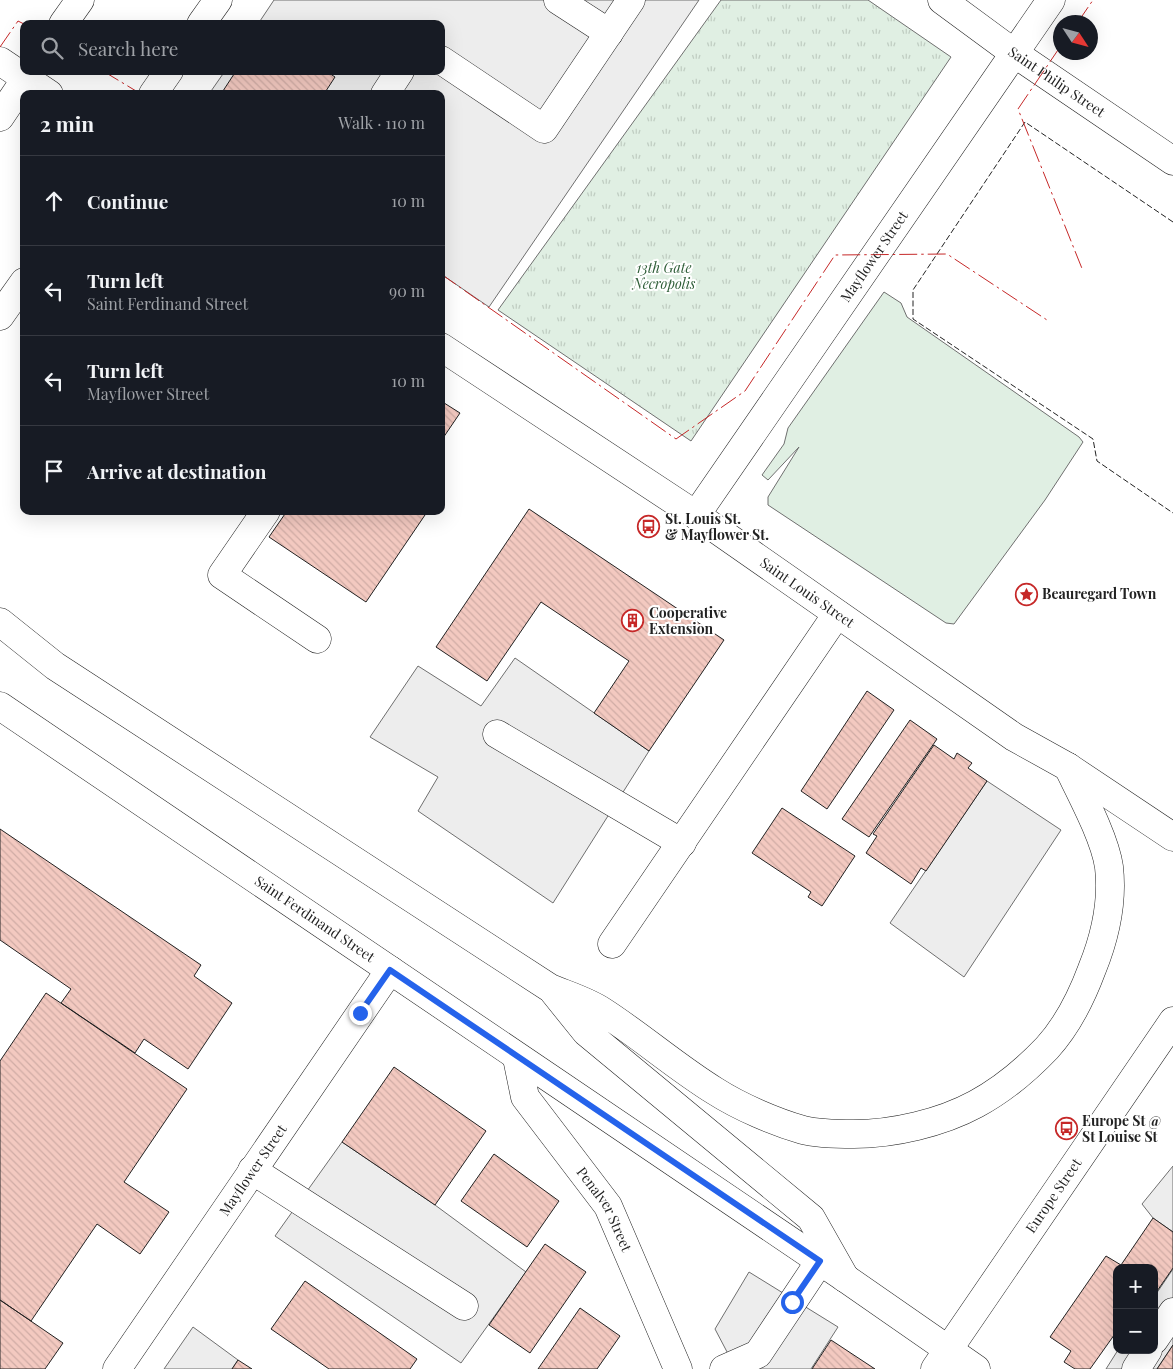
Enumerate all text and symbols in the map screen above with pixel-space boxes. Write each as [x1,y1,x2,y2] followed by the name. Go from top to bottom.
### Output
[1053,15,1098,60] north arrow
[20,20,445,75] search box
[38,34,66,62] icon: search
[78,35,178,61] text: Search here
[1005,42,1110,122] street label: Saint Philip Street
[40,109,94,137] text: 2 min
[338,112,425,133] text: Walk · 110 m
[40,187,68,215] icon: ahead
[87,188,168,214] text: Continue
[391,190,425,211] text: 10 m
[836,206,913,306] street label: Mayflower Street
[631,258,696,293] park label: 13th Gate Necropolis
[87,267,164,293] text: Turn left
[40,277,68,305] icon: left
[389,280,425,301] text: 90 m
[87,293,248,314] text: Saint Ferdinand Street
[87,357,164,383] text: Turn left
[40,367,68,395] icon: left
[391,370,425,391] text: 10 m
[87,383,209,404] text: Mayflower Street
[40,457,68,485] icon: arrive
[87,458,267,484] text: Arrive at destination
[665,509,769,544] place label: St. Louis St. & Mayflower St.
[637,515,661,539] bus stop icon: St. Louis St. & Mayflower St.
[757,553,859,632] street label: Saint Louis Street
[1014,582,1038,606] place icon: Beauregard Town
[1042,584,1157,603] place label: Beauregard Town
[649,603,727,638] place label: Cooperative Extension
[621,609,645,633] building icon: Cooperative Extension
[251,871,380,967] street label: Saint Ferdinand Street
[349,1002,372,1025] route end
[1082,1111,1161,1146] place label: Europe St @ St Louise St
[1054,1117,1078,1141] bus stop icon: Europe St @ St Louise St
[215,1119,291,1219] street label: Mayflower Street
[1021,1153,1086,1237] street label: Europe Street
[573,1163,637,1255] street label: Penalver Street
[1113,1264,1158,1354] map controls
[1113,1264,1158,1309] button: +
[781,1291,804,1314] route start
[1113,1309,1158,1354] button: −

